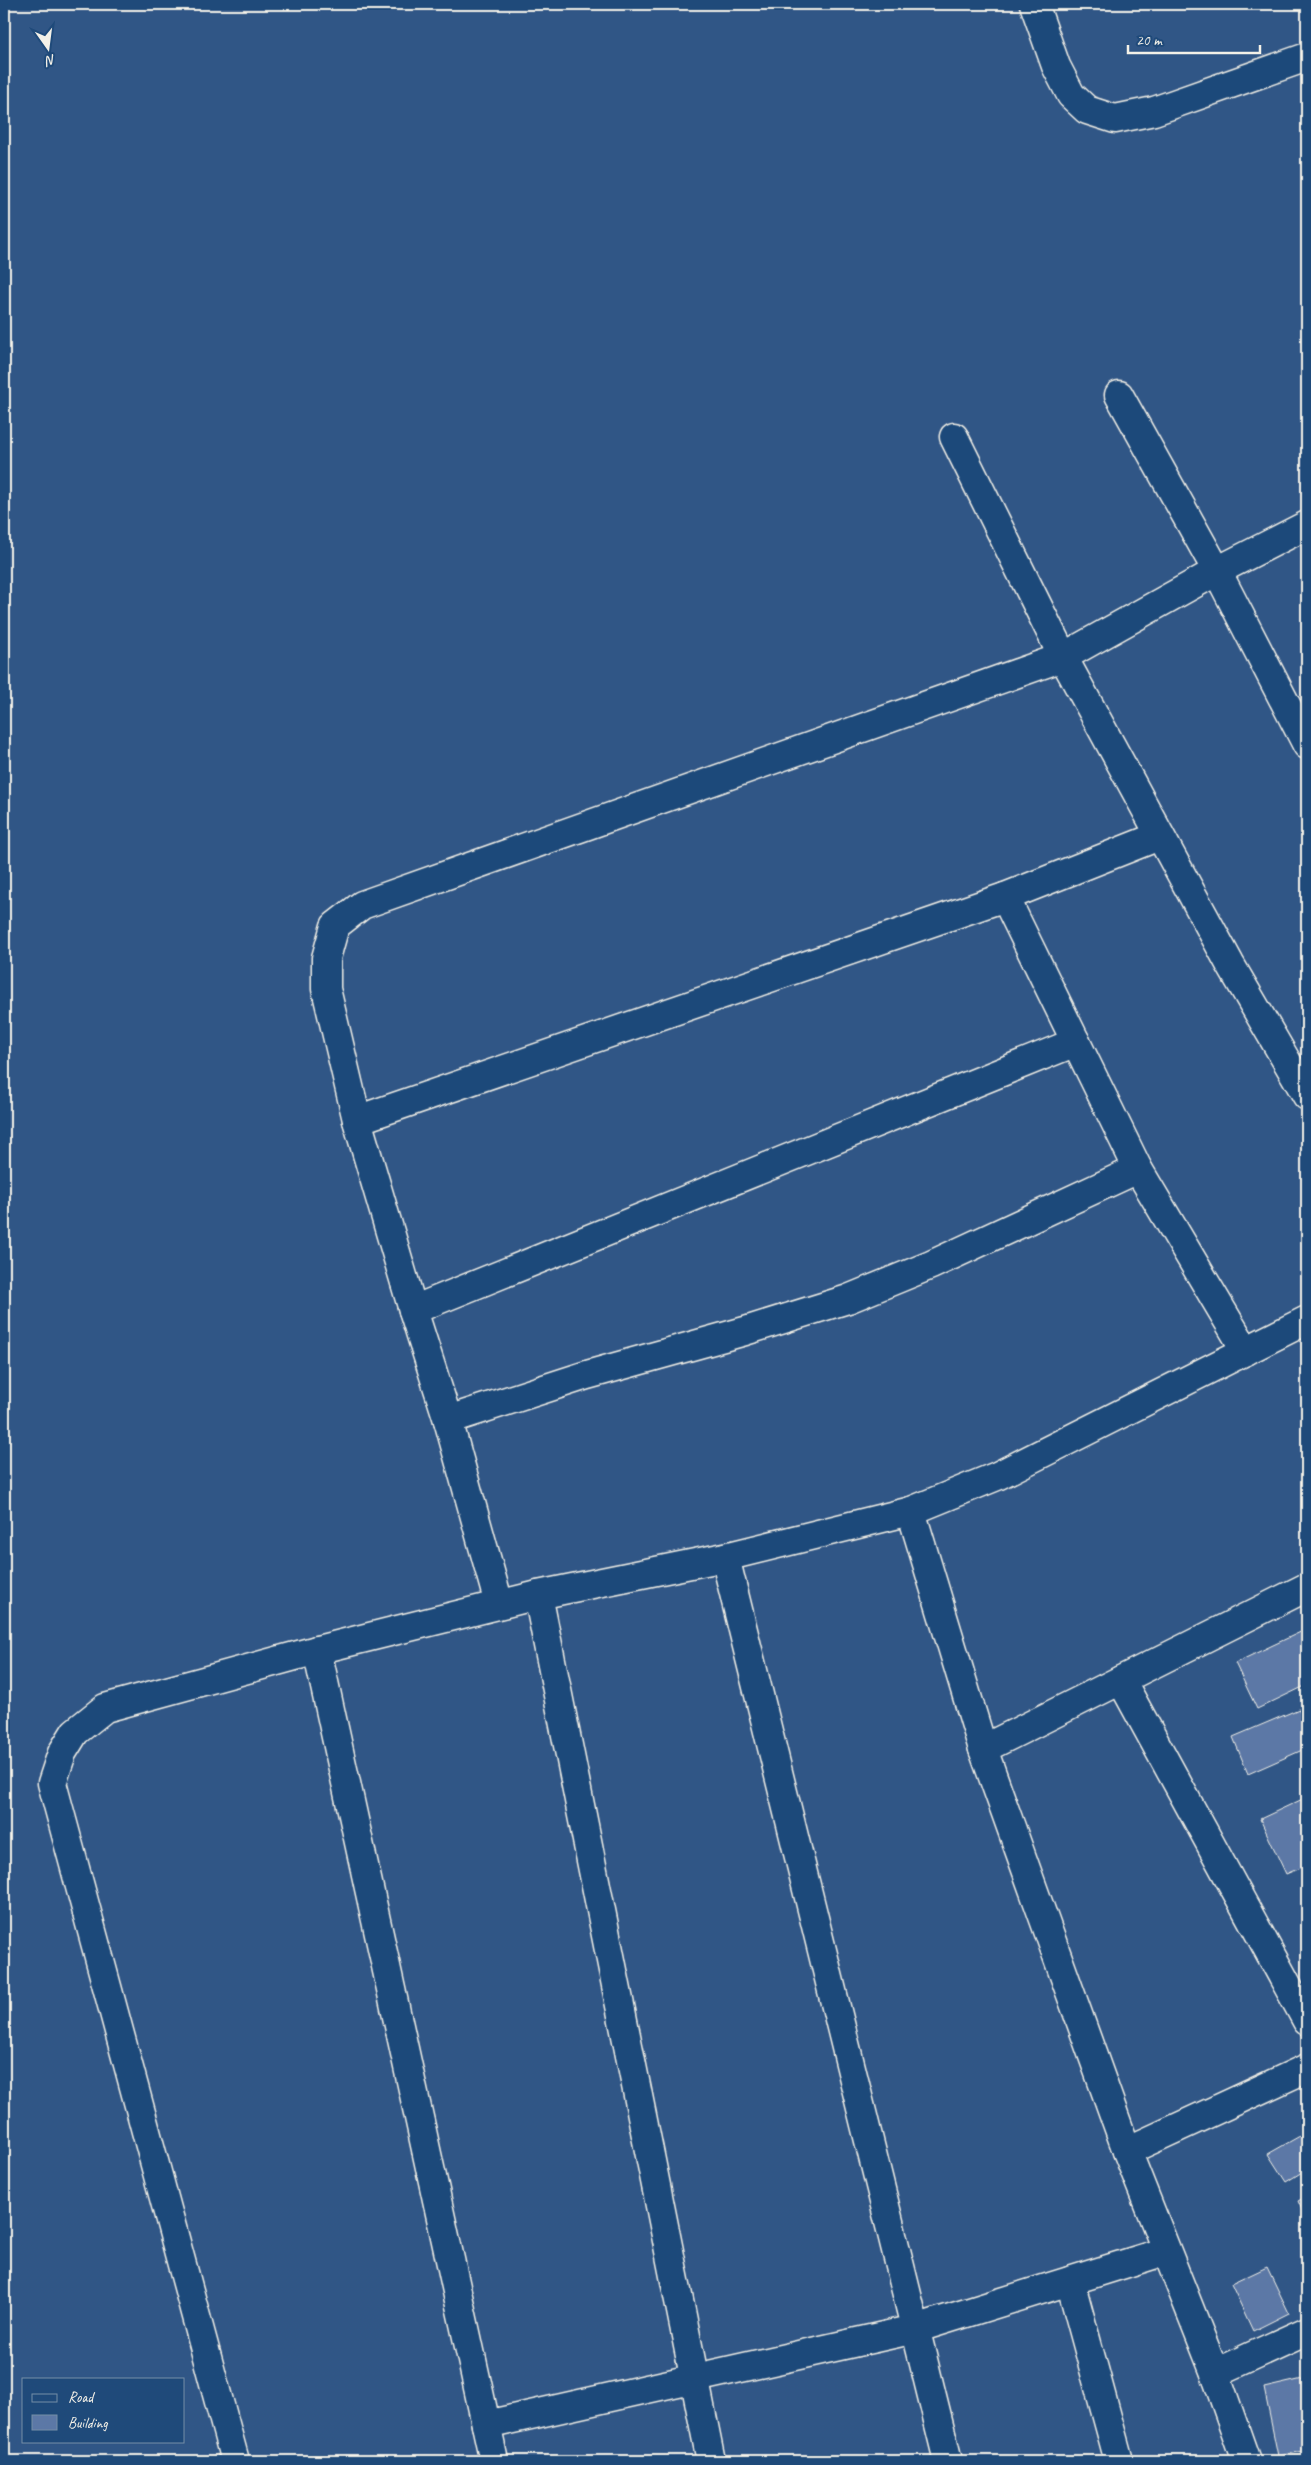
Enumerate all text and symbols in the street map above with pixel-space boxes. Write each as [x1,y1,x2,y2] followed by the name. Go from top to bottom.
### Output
[22,22,72,72] north arrow
[1128,22,1261,54] scale bar
[1136,31,1163,50] text: 20 m
[43,51,57,70] text: N
[22,2378,185,2442] legend
[68,2388,95,2407] text: Road
[68,2414,108,2433] text: Building

